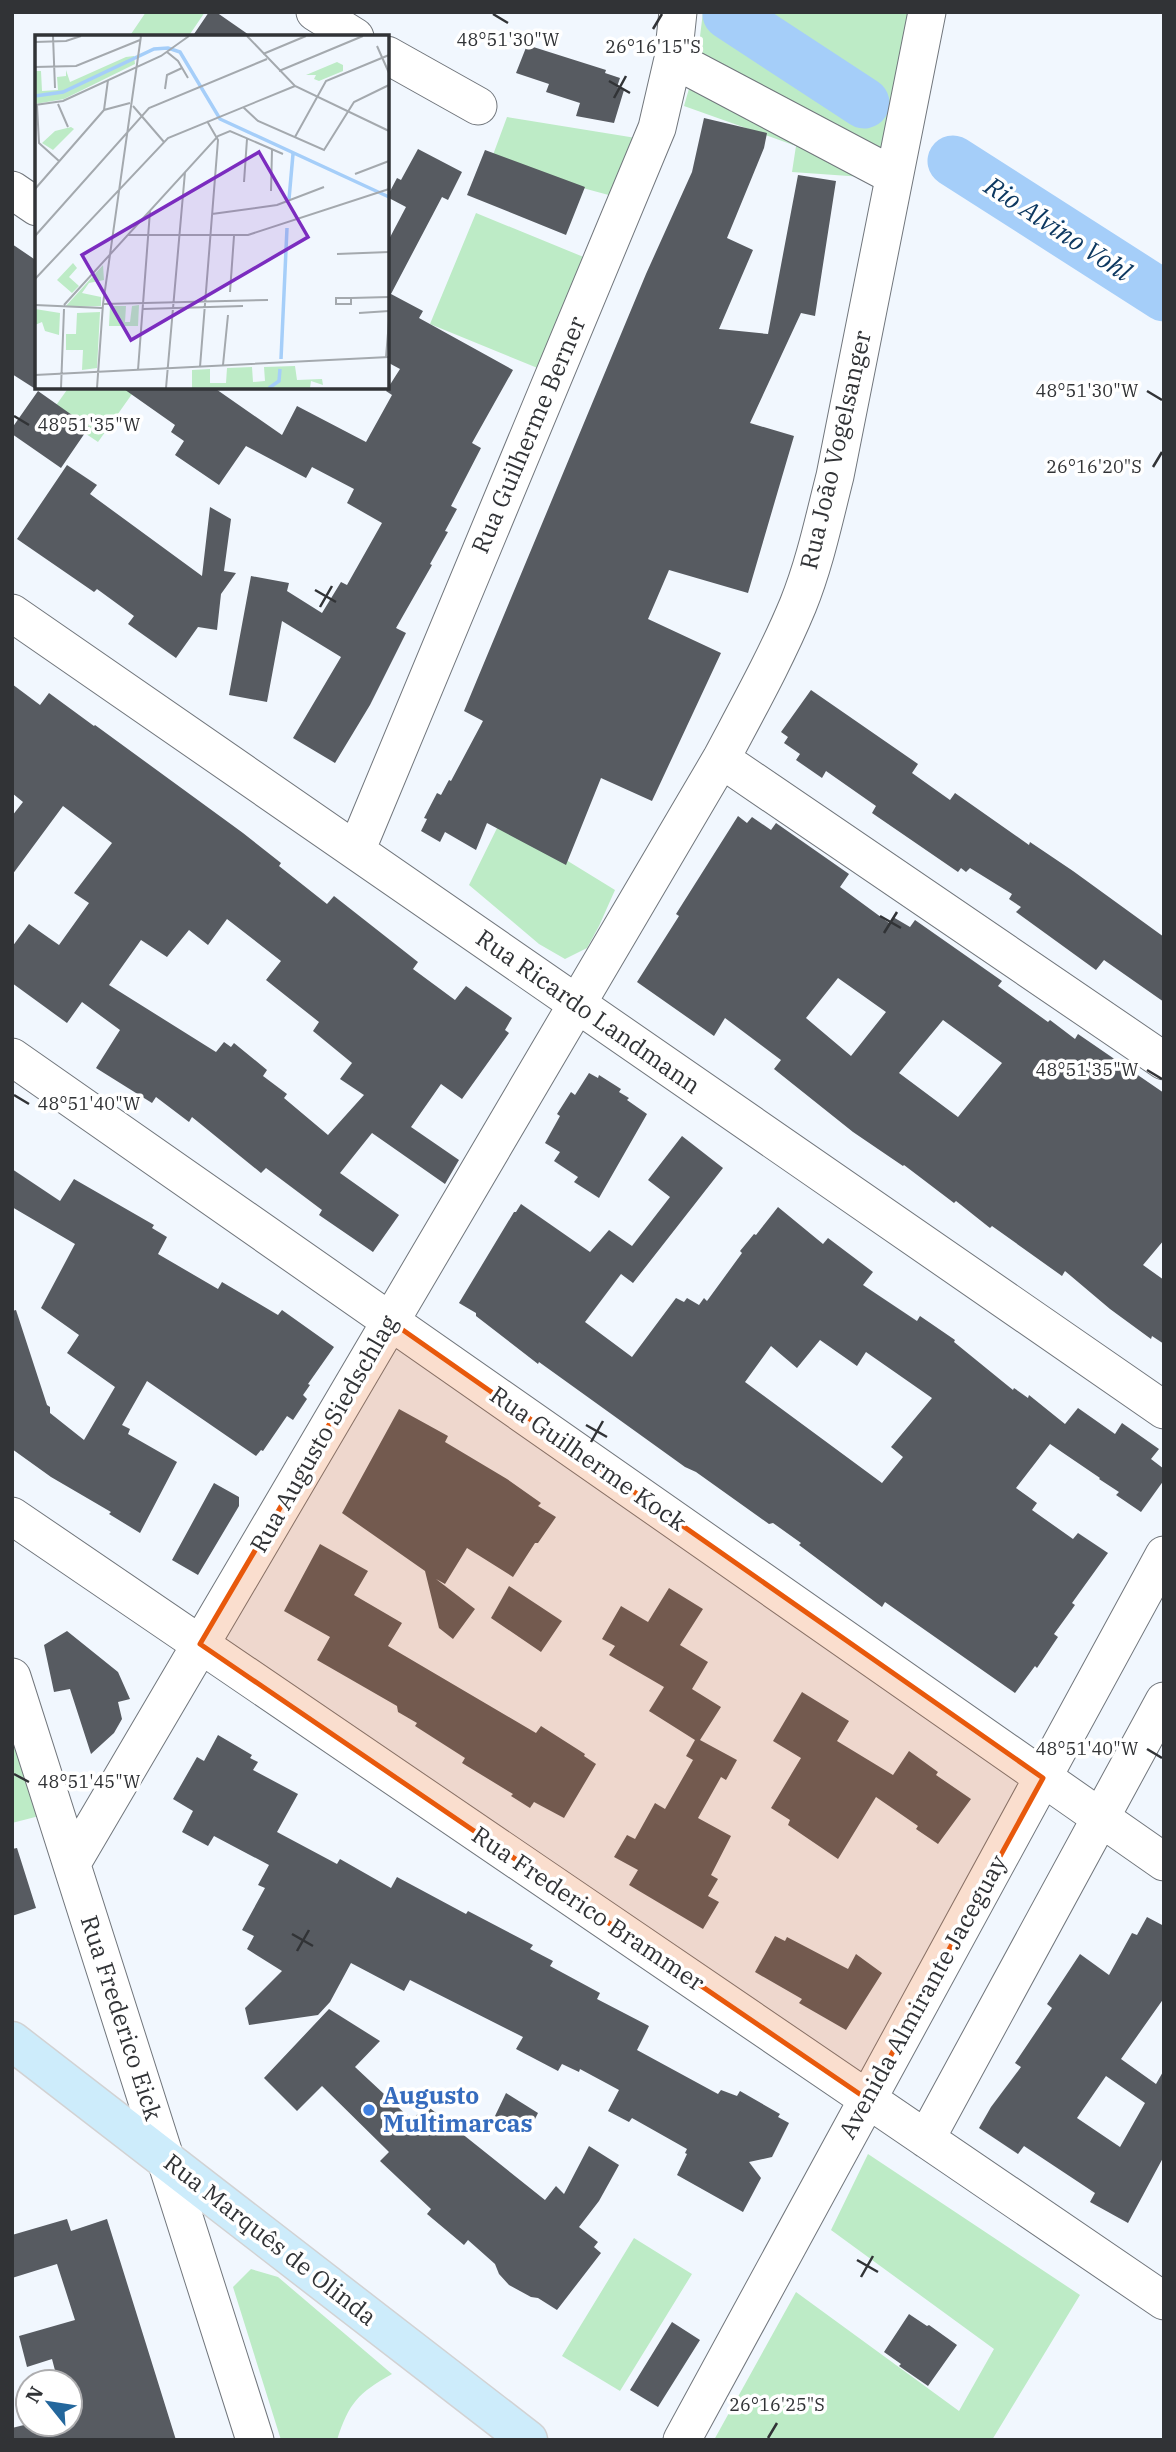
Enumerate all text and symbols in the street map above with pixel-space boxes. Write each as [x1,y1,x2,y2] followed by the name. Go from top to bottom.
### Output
[457,28,560,51] text: 48°51'30"W
[35,35,388,388] inset map
[605,35,701,58] text: 26°16'15"S
[978,168,1139,289] water label: Rio Alvino Vohl
[464,311,593,558] street label: Rua Guilherme Berner
[792,327,878,572] street label: Rua João Vogelsanger
[1036,379,1139,402] text: 48°51'30"W
[38,413,141,436] text: 48°51'35"W
[1046,455,1142,478] text: 26°16'20"S
[470,922,707,1101] street label: Rua Ricardo Landmann
[1036,1058,1139,1081] text: 48°51'35"W
[38,1092,141,1115] text: 48°51'40"W
[242,1309,404,1558] street label: Rua Augusto Siedschlag
[484,1378,693,1538] street label: Rua Guilherme Kock
[1036,1737,1139,1760] text: 48°51'40"W
[38,1770,141,1793] text: 48°51'45"W
[466,1818,711,1998] street label: Rua Frederico Brammer
[831,1849,1014,2144] street label: Avenida Almirante Jaceguay
[74,1911,170,2124] street label: Rua Frederico Eick
[383,2079,533,2139] place label: Augusto Multimarcas
[361,2102,377,2118] marker: Augusto Multimarcas
[158,2146,384,2332] street label: Rua Marquês de Olinda
[14,2368,84,2438] north arrow
[20,2382,48,2407] text: N
[729,2393,825,2416] text: 26°16'25"S

